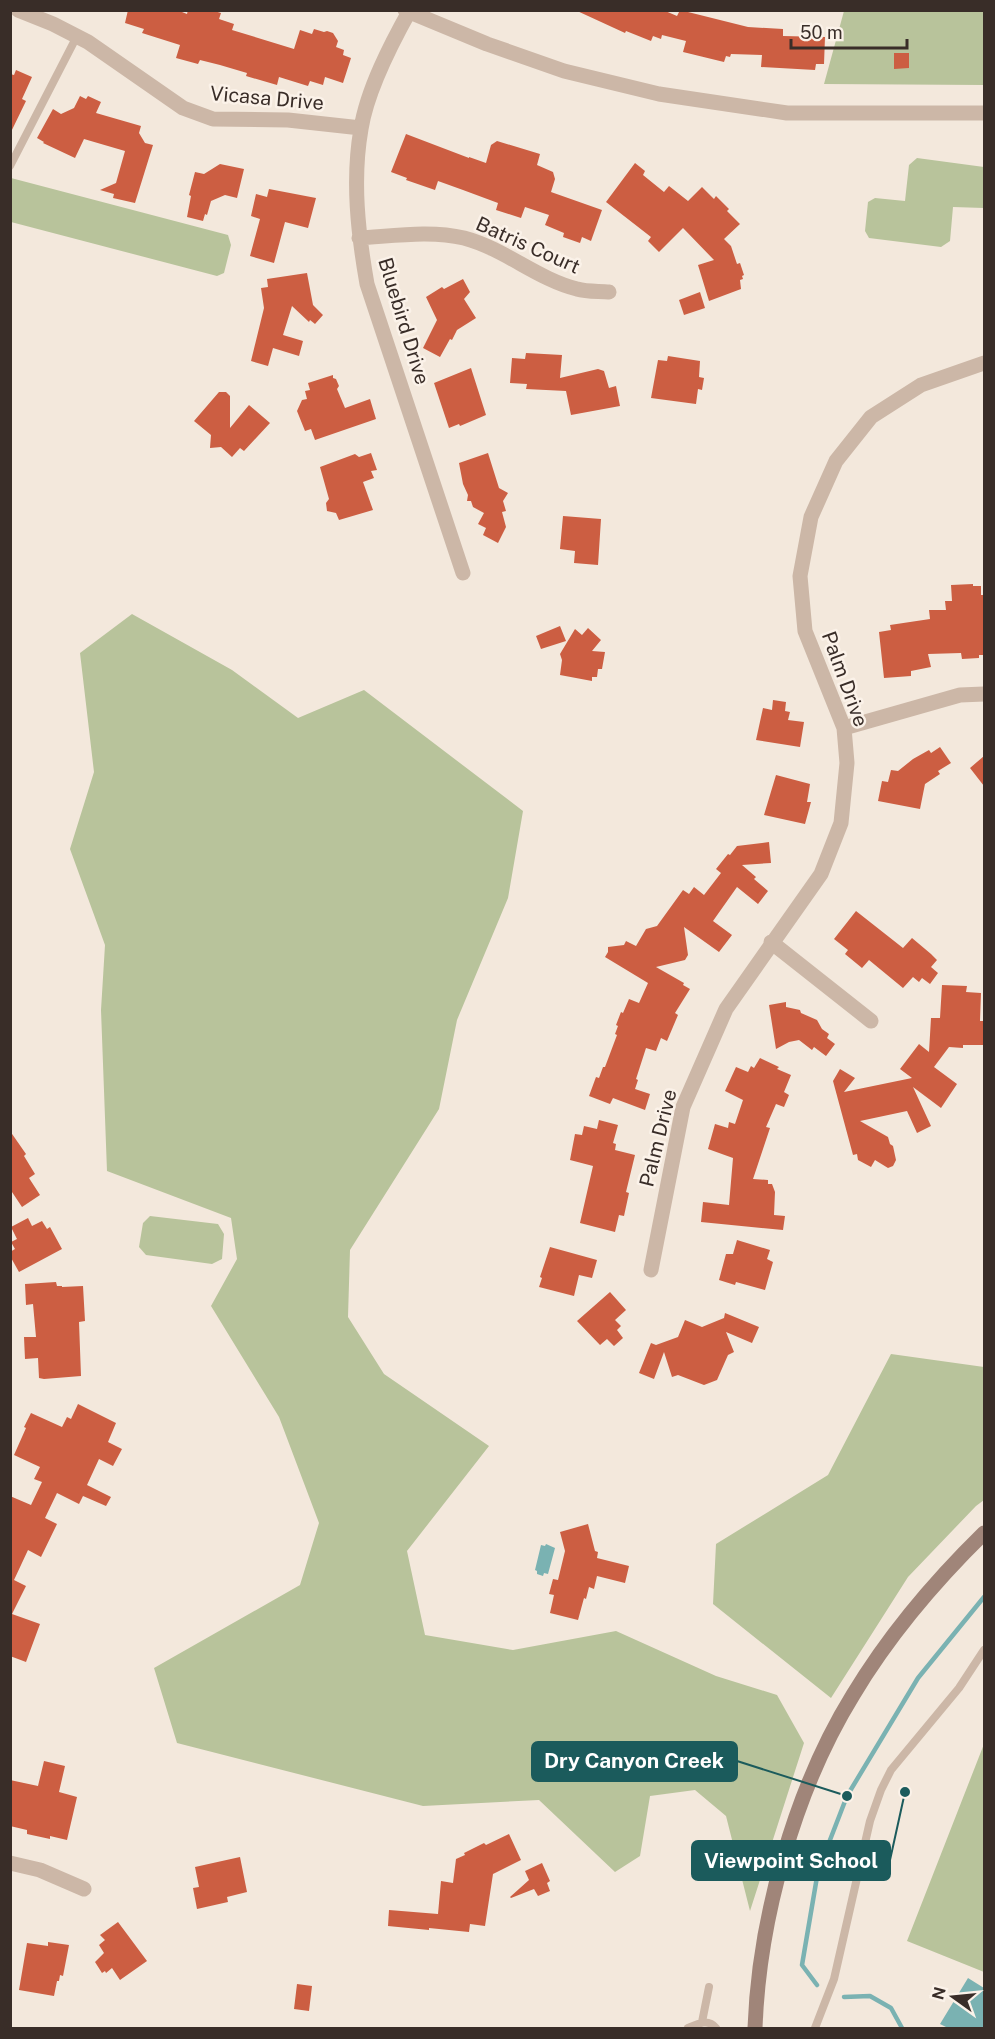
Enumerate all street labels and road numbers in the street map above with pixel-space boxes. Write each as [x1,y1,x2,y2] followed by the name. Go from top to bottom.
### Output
[209,81,325,115] street label: Vicasa Drive
[472,211,584,279] street label: Batris Court
[373,255,435,387] street label: Bluebird Drive
[817,628,873,730] street label: Palm Drive
[634,1087,682,1189] street label: Palm Drive

